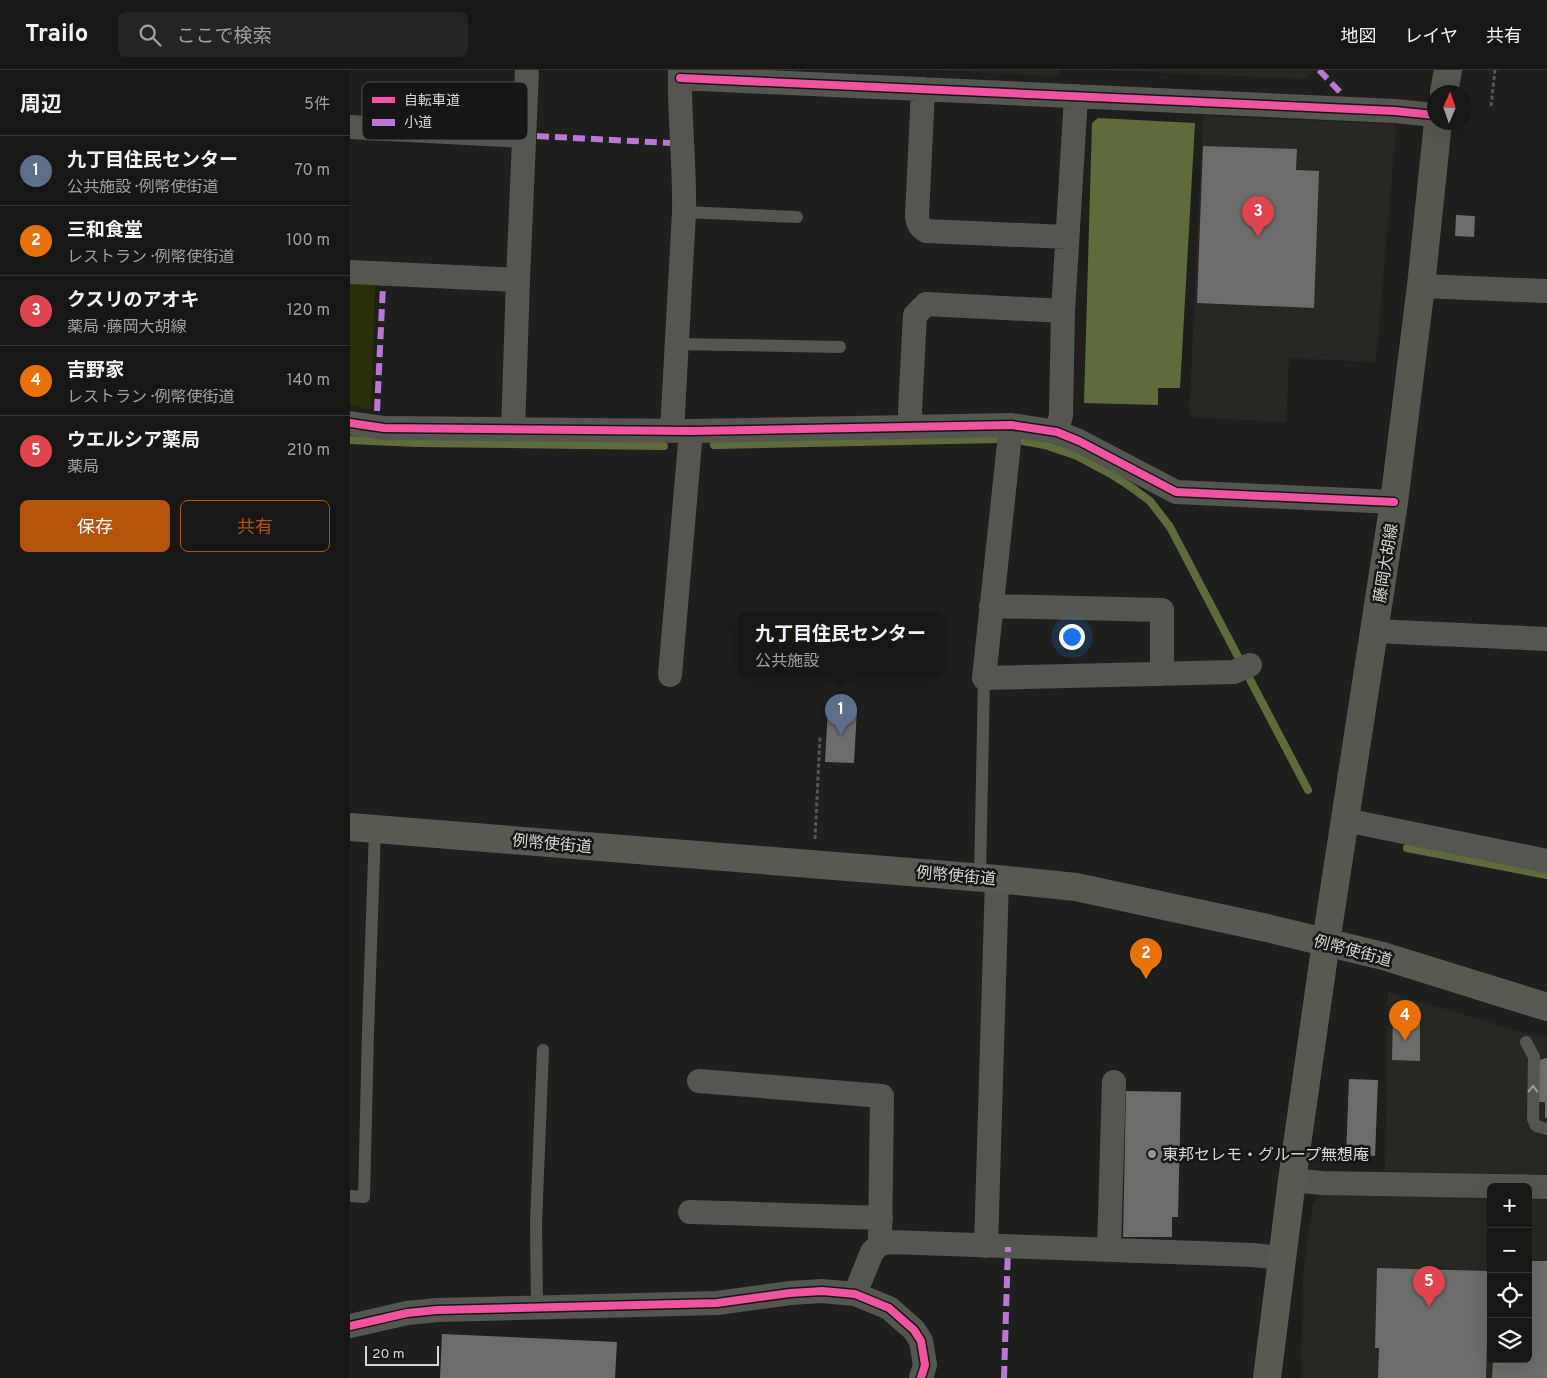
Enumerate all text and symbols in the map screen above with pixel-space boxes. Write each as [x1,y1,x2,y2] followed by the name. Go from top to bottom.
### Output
[118,12,468,57] search box
[25,20,88,50] text: Trailo
[136,21,164,49] icon: search
[176,25,271,49] text: ここで検索
[1341,26,1377,49] text: 地図
[1405,26,1458,49] text: レイヤ
[1486,26,1522,49] text: 共有
[362,82,528,140] legend
[1427,85,1472,130] north arrow
[20,92,62,119] text: 周辺
[404,93,460,110] text: 自転車道
[304,95,330,115] text: 5件
[404,115,432,132] text: 小道
[67,149,238,173] text: 九丁目住民センター
[33,161,39,181] text: 1
[295,161,330,181] text: 70 m
[67,178,219,198] text: 公共施設 · 例幣使街道
[1242,196,1274,237] pin: 3
[67,219,143,243] text: 三和食堂
[31,231,41,251] text: 2
[286,231,330,251] text: 100 m
[67,248,235,268] text: レストラン · 例幣使街道
[67,289,199,313] text: クスリのアオキ
[31,301,41,321] text: 3
[287,301,330,321] text: 120 m
[67,318,187,338] text: 薬局 · 藤岡大胡線
[67,359,124,383] text: 吉野家
[31,371,41,391] text: 4
[287,371,330,391] text: 140 m
[67,388,235,408] text: レストラン · 例幣使街道
[67,429,200,453] text: ウエルシア薬局
[31,441,41,461] text: 5
[287,441,330,461] text: 210 m
[67,458,99,478] text: 薬局
[20,500,170,552] button: 保存
[180,500,330,552] button: 共有
[1371,522,1403,604] street label: 藤岡大胡線
[738,612,943,677] popup
[755,623,926,647] text: 九丁目住民センター
[1059,624,1085,650] your location
[755,652,819,672] text: 公共施設
[825,694,857,735] pin: 1
[511,832,593,858] street label: 例幣使街道
[915,864,997,890] street label: 例幣使街道
[1311,932,1394,972] street label: 例幣使街道
[1130,938,1162,979] pin: 2
[1389,1000,1421,1041] pin: 4
[1528,1085,1538,1093] one-way arrow
[1162,1146,1369,1166] place label: 東邦セレモ・グループ無想庵
[1146,1148,1158,1160] marker: 東邦セレモ・グループ無想庵
[1487,1183,1532,1363] map controls
[1487,1183,1532,1228] button: +
[1487,1228,1532,1273] button: −
[1413,1266,1445,1307] pin: 5
[1487,1273,1532,1318] button: locate
[1487,1318,1532,1363] button: layers
[365,1343,439,1366] scale bar
[372,1346,405,1363] text: 20 m

